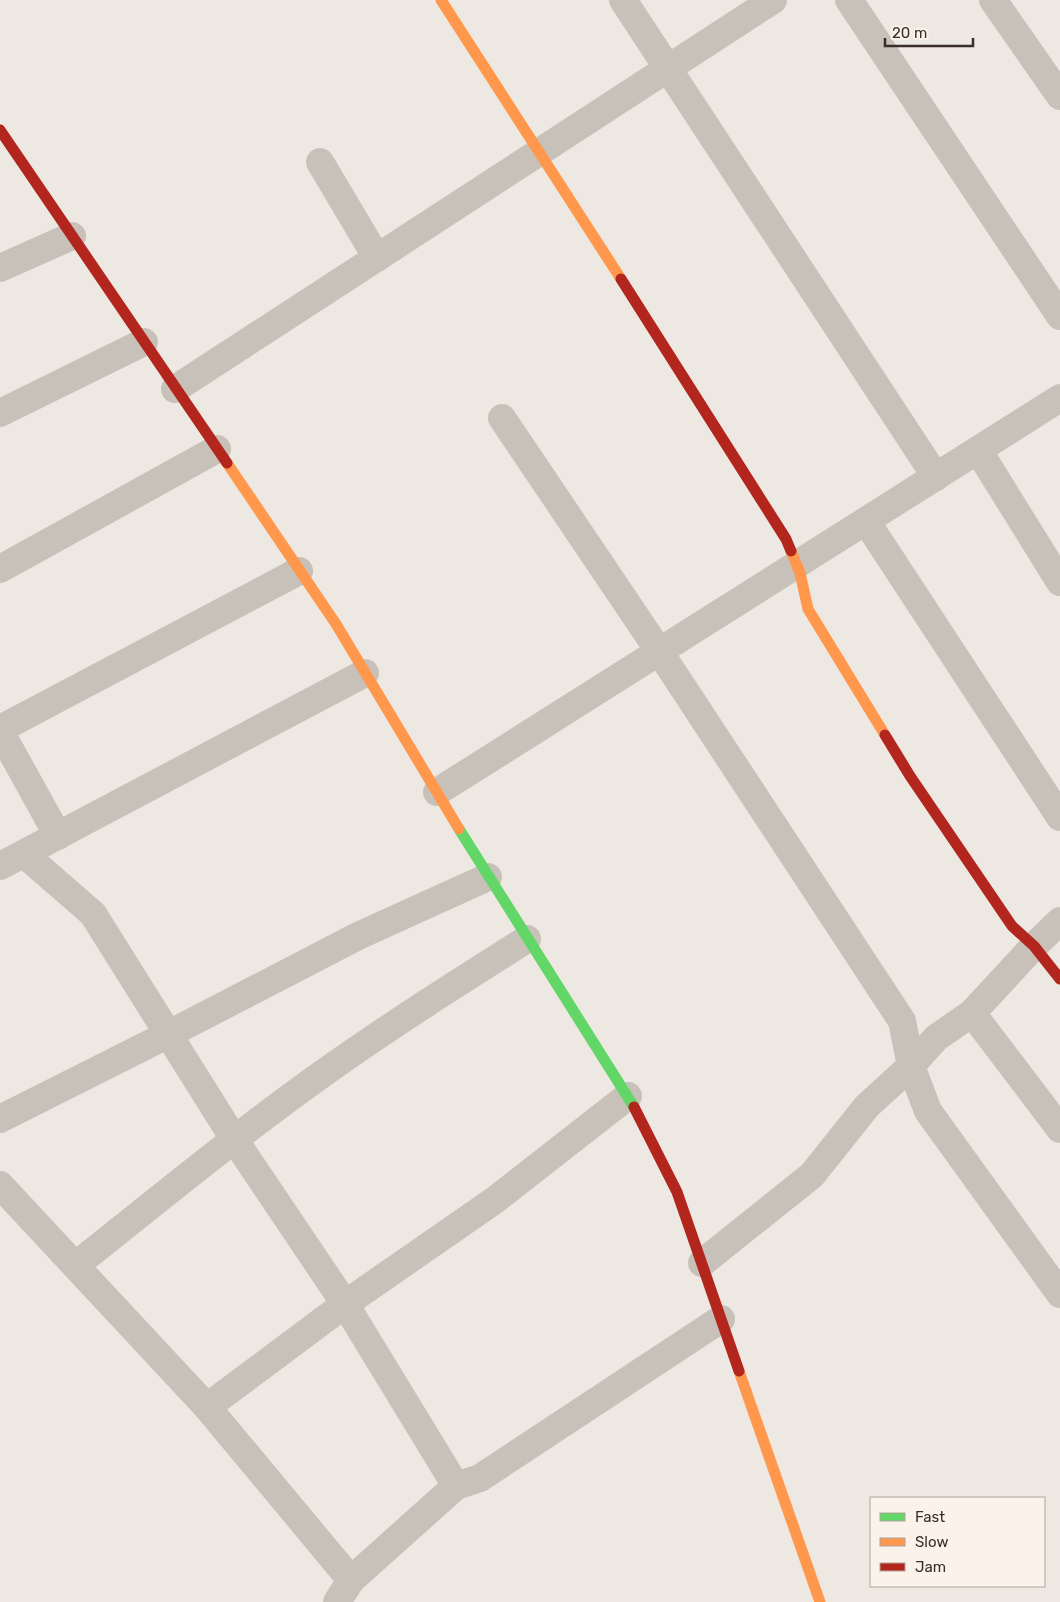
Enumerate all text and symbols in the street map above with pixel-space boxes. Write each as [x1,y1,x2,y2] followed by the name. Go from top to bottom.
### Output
[885,15,972,47] scale bar
[892,24,927,42] text: 20 m
[870,1497,1045,1587] legend
[915,1508,945,1526] text: Fast
[915,1533,948,1551] text: Slow
[915,1558,946,1576] text: Jam

